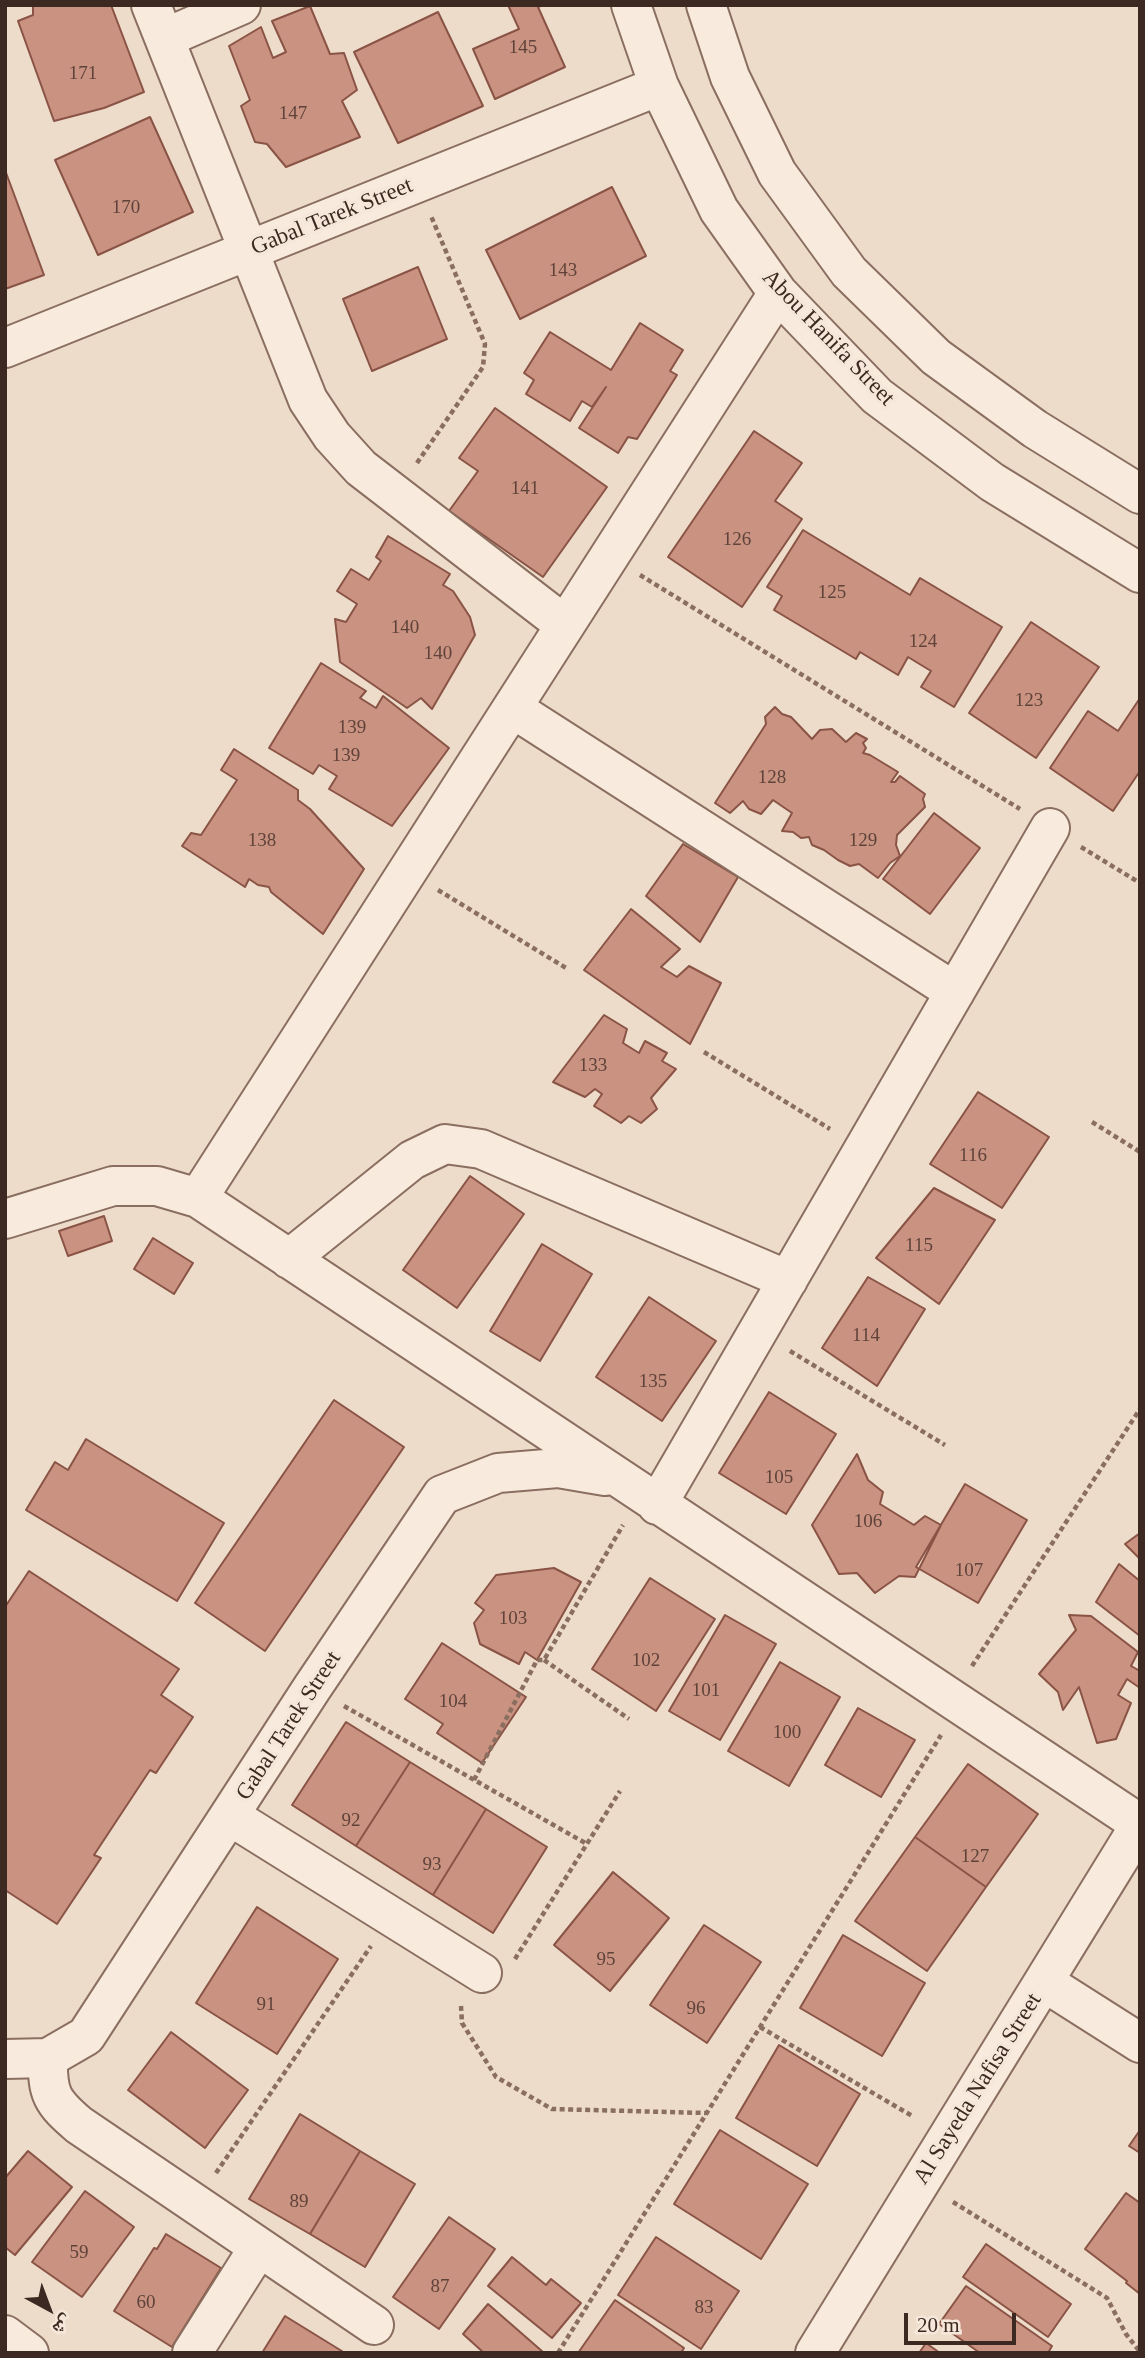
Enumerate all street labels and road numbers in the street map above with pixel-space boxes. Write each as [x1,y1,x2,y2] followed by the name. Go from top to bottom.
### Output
[247,172,417,262] street label: Gabal Tarek Street
[756,264,900,412] street label: Abou Hanifa Street
[231,1646,347,1806] street label: Gabal Tarek Street
[908,1988,1048,2190] street label: Al Sayeda Nafisa Street

